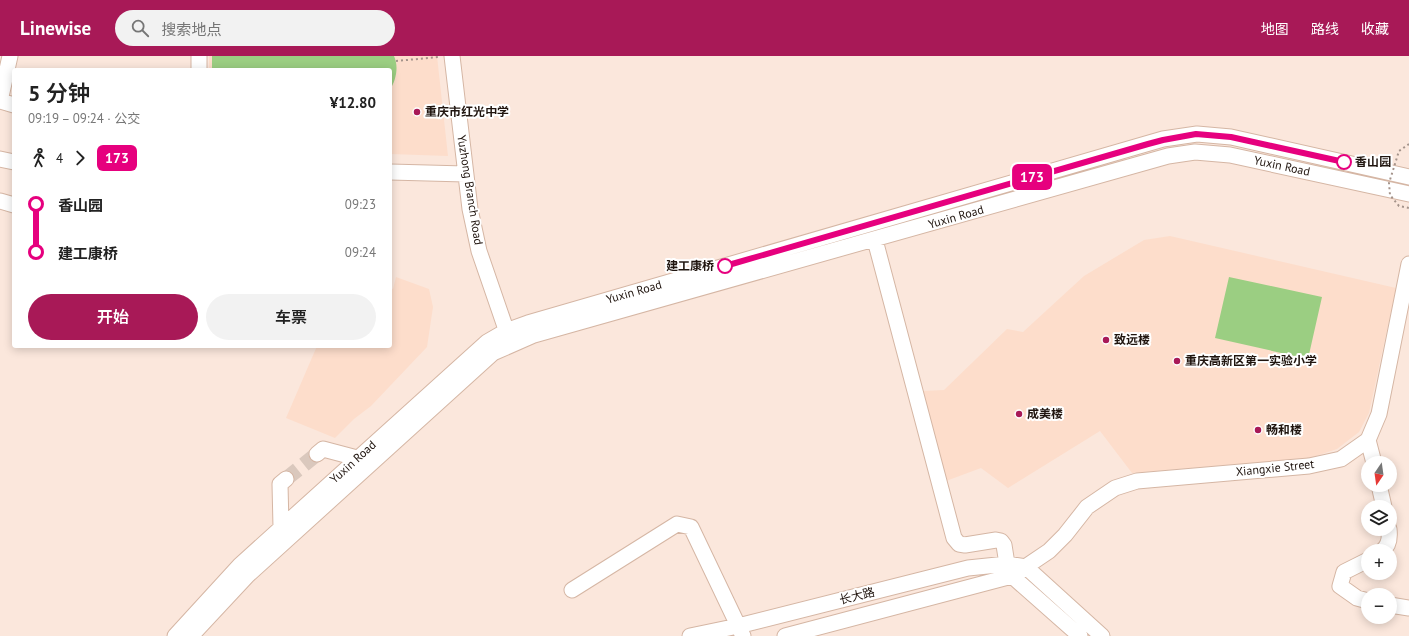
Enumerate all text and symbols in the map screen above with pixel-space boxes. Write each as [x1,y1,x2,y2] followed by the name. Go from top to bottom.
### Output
[115,10,395,46] search box
[20,16,91,40] text: Linewise
[129,17,151,39] icon: search
[161,20,221,39] text: 搜索地点
[1261,20,1289,38] text: 地图
[1311,20,1339,38] text: 路线
[1361,20,1389,38] text: 收藏
[28,79,90,107] text: 5 分钟
[330,93,376,112] text: ¥12.80
[425,104,509,119] place label: 重庆市红光中学
[412,107,422,117] marker: 重庆市红光中学
[28,110,140,127] text: 09:19 – 09:24 · 公交
[454,134,487,246] street label: Yuzhong Branch Road
[28,147,50,169] icon: walk
[69,147,91,169] icon: forward
[105,149,129,167] text: 173
[56,150,63,167] text: 4
[1253,152,1311,179] street label: Yuxin Road
[1336,154,1352,170] marker: 香山园
[1355,154,1391,169] place label: 香山园
[1009,164,1055,190] line badge: 173
[1020,168,1044,186] text: 173
[58,196,103,215] text: 香山园
[345,196,376,213] text: 09:23
[926,201,985,232] street label: Yuxin Road
[58,244,118,263] text: 建工康桥
[345,244,376,261] text: 09:24
[666,258,714,273] place label: 建工康桥
[717,258,733,274] marker: 建工康桥
[604,276,663,307] street label: Yuxin Road
[28,294,198,340] button: 开始
[206,294,376,340] button: 车票
[1114,332,1150,347] place label: 致远楼
[1101,335,1111,345] marker: 致远楼
[1185,353,1317,368] place label: 重庆高新区第一实验小学
[1172,356,1182,366] marker: 重庆高新区第一实验小学
[1027,406,1063,421] place label: 成美楼
[1014,409,1024,419] marker: 成美楼
[1266,422,1302,437] place label: 畅和楼
[1253,425,1263,435] marker: 畅和楼
[327,437,379,486] street label: Yuxin Road
[1235,456,1315,479] street label: Xiangxie Street
[1361,456,1397,492] north arrow
[1361,456,1397,624] map controls
[1361,500,1397,536] button: layers
[1361,544,1397,580] button: +
[838,584,876,607] street label: 长大路
[1361,588,1397,624] button: −

